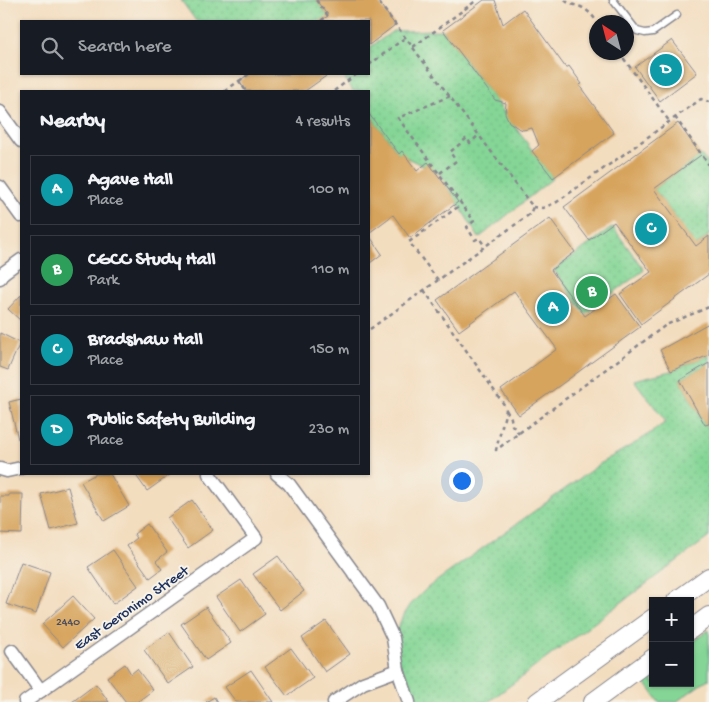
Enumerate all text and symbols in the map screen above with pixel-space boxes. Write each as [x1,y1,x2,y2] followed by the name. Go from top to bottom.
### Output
[589,15,634,60] north arrow
[20,20,370,75] search box
[38,34,66,62] icon: search
[78,36,172,59] text: Search here
[650,51,682,89] pin: D
[40,110,105,135] text: Nearby
[295,113,350,132] text: 4 results
[88,169,173,192] text: Agave Hall
[52,181,62,200] text: A
[309,181,349,200] text: 100 m
[88,192,123,211] text: Place
[635,210,667,248] pin: C
[88,249,216,272] text: CGCC Study Hall
[53,261,61,280] text: B
[312,261,349,280] text: 110 m
[88,272,119,291] text: Park
[576,273,608,311] pin: B
[537,289,569,327] pin: A
[88,329,203,352] text: Bradshaw Hall
[53,341,61,360] text: C
[310,341,349,360] text: 150 m
[88,352,123,371] text: Place
[88,409,255,432] text: Public Safety Building
[52,421,62,440] text: D
[309,421,349,440] text: 230 m
[88,432,123,451] text: Place
[449,468,475,494] your location
[71,561,194,655] street label: East Geronimo Street
[649,597,694,687] map controls
[649,597,694,642] button: +
[56,616,80,630] house number: 2440
[649,642,694,687] button: −

